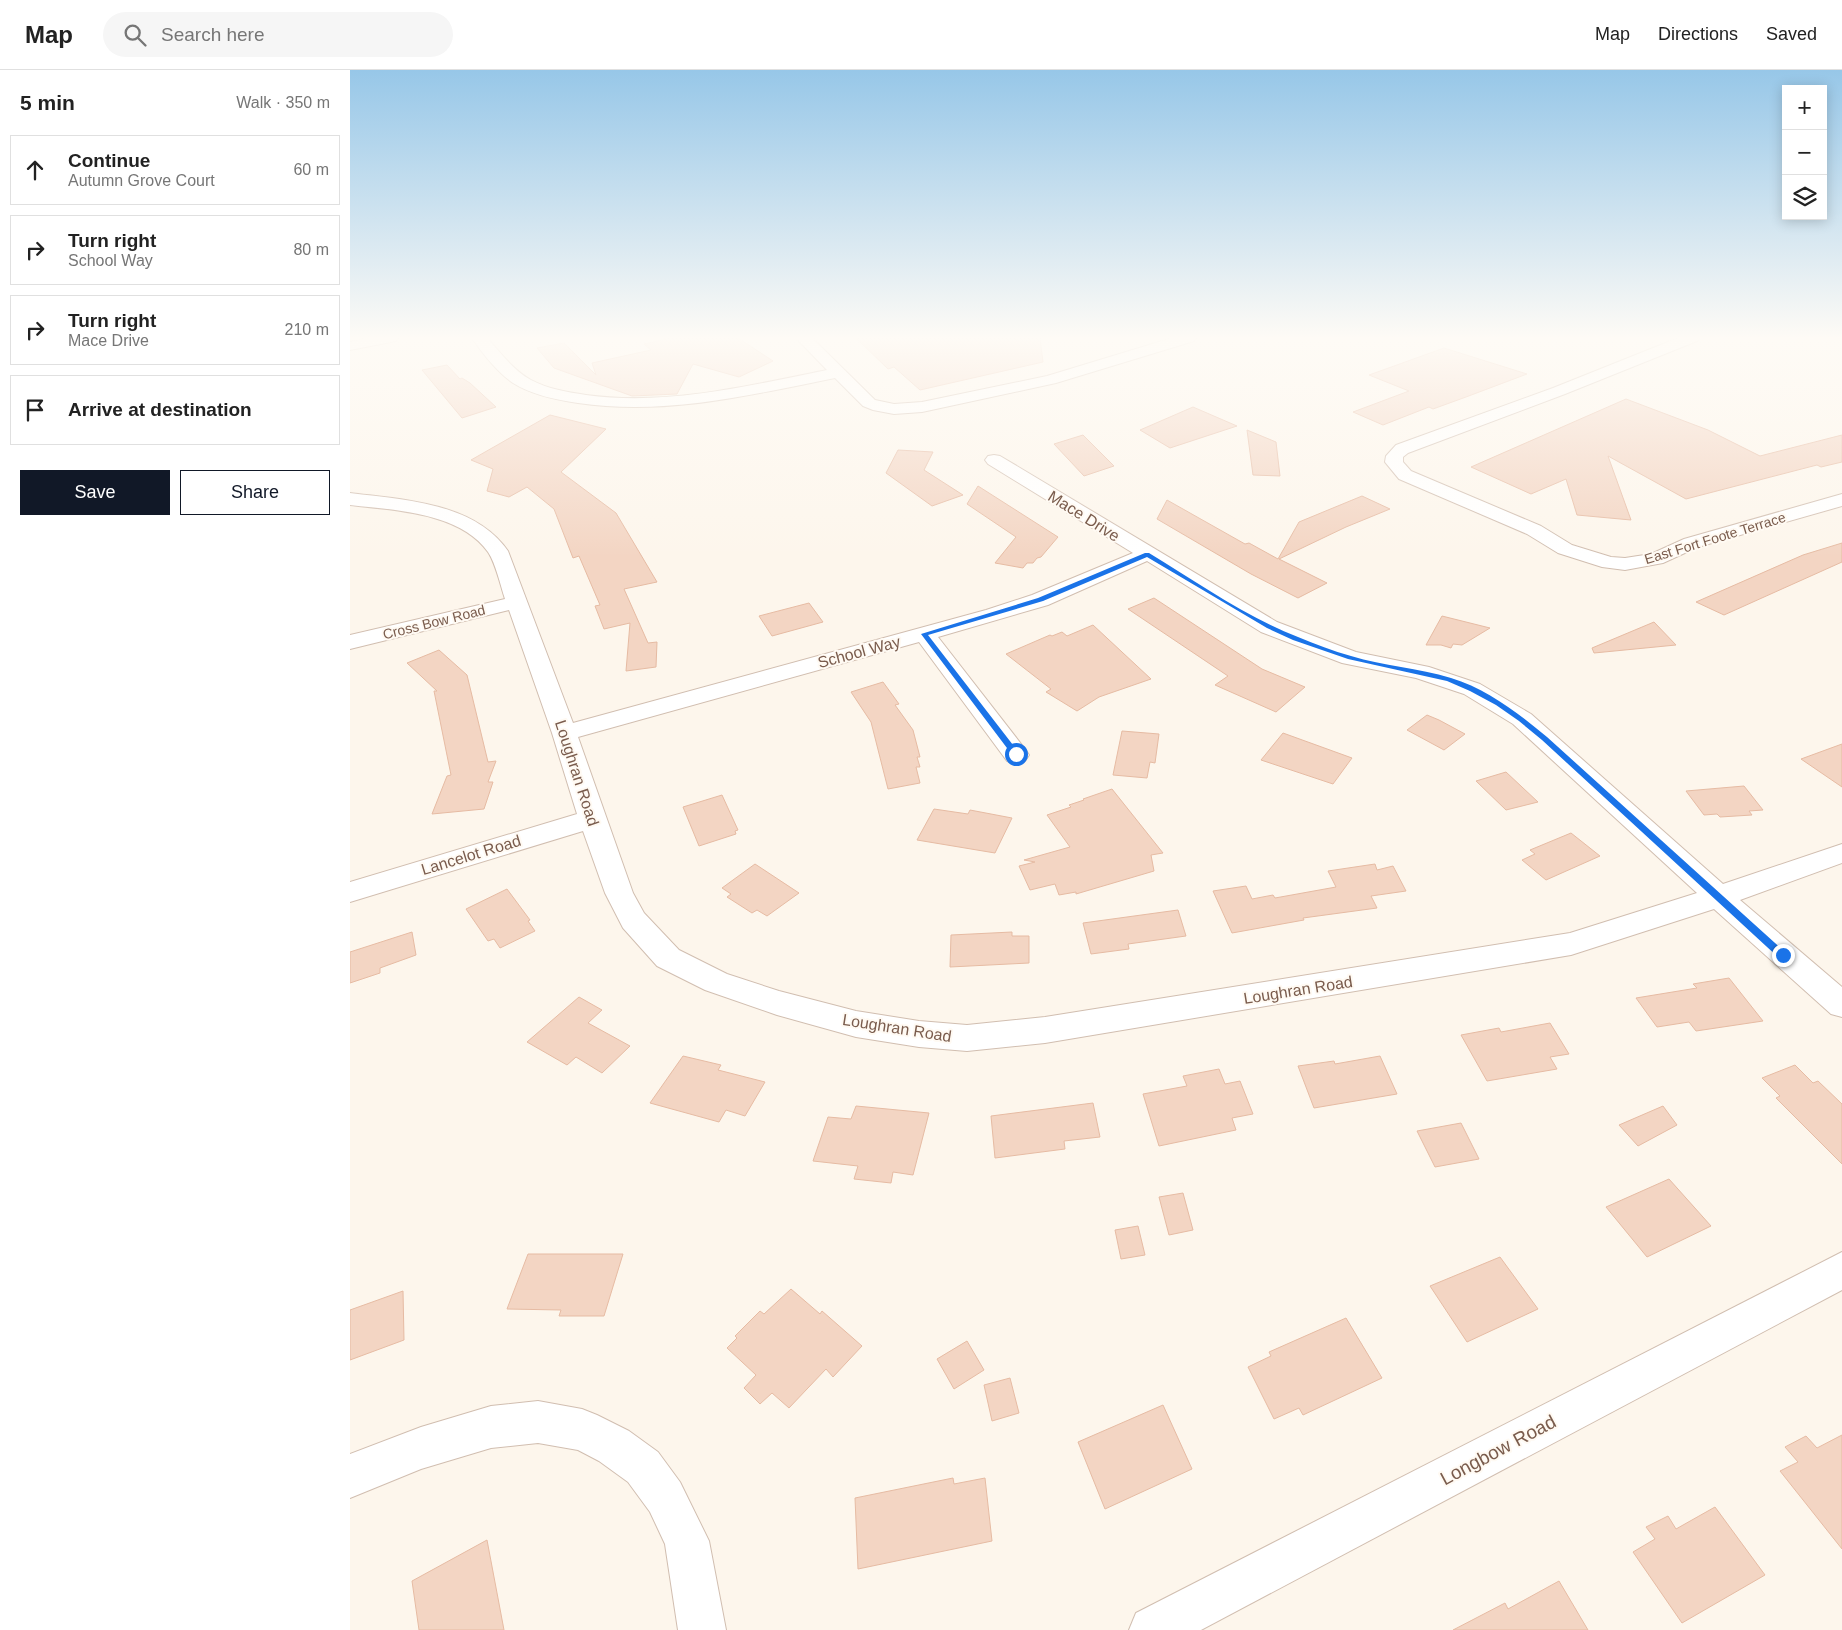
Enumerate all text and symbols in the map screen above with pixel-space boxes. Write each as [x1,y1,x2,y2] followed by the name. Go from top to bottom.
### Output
[103,12,453,57] search box
[25,21,73,48] text: Map
[121,21,149,49] icon: search
[161,24,265,45] text: Search here
[1595,24,1630,44] text: Map
[1658,24,1738,44] text: Directions
[1766,24,1817,44] text: Saved
[1782,85,1827,220] map controls
[1782,85,1827,130] button: +
[20,91,75,114] text: 5 min
[236,94,330,111] text: Walk · 350 m
[1782,130,1827,175] button: −
[68,150,150,171] text: Continue
[21,156,49,184] icon: ahead
[293,161,329,178] text: 60 m
[68,172,215,189] text: Autumn Grove Court
[1782,175,1827,220] button: layers
[68,230,156,251] text: Turn right
[21,236,49,264] icon: right
[293,241,329,258] text: 80 m
[68,252,153,269] text: School Way
[68,310,156,331] text: Turn right
[21,316,49,344] icon: right
[285,321,329,338] text: 210 m
[68,332,149,349] text: Mace Drive
[21,396,49,424] icon: arrive
[68,399,252,420] text: Arrive at destination
[20,470,170,515] button: Save
[180,470,330,515] button: Share
[1045,487,1123,545] street label: Mace Drive
[1642,509,1788,567] street label: East Fort Foote Terrace
[381,602,487,642] street label: Cross Bow Road
[816,633,902,671] street label: School Way
[552,718,602,828] street label: Loughran Road
[1005,743,1028,766] route start
[419,832,523,878] street label: Lancelot Road
[1772,944,1795,967] route end
[1242,973,1354,1007] street label: Loughran Road
[841,1011,953,1045] street label: Loughran Road
[1437,1411,1559,1489] street label: Longbow Road

